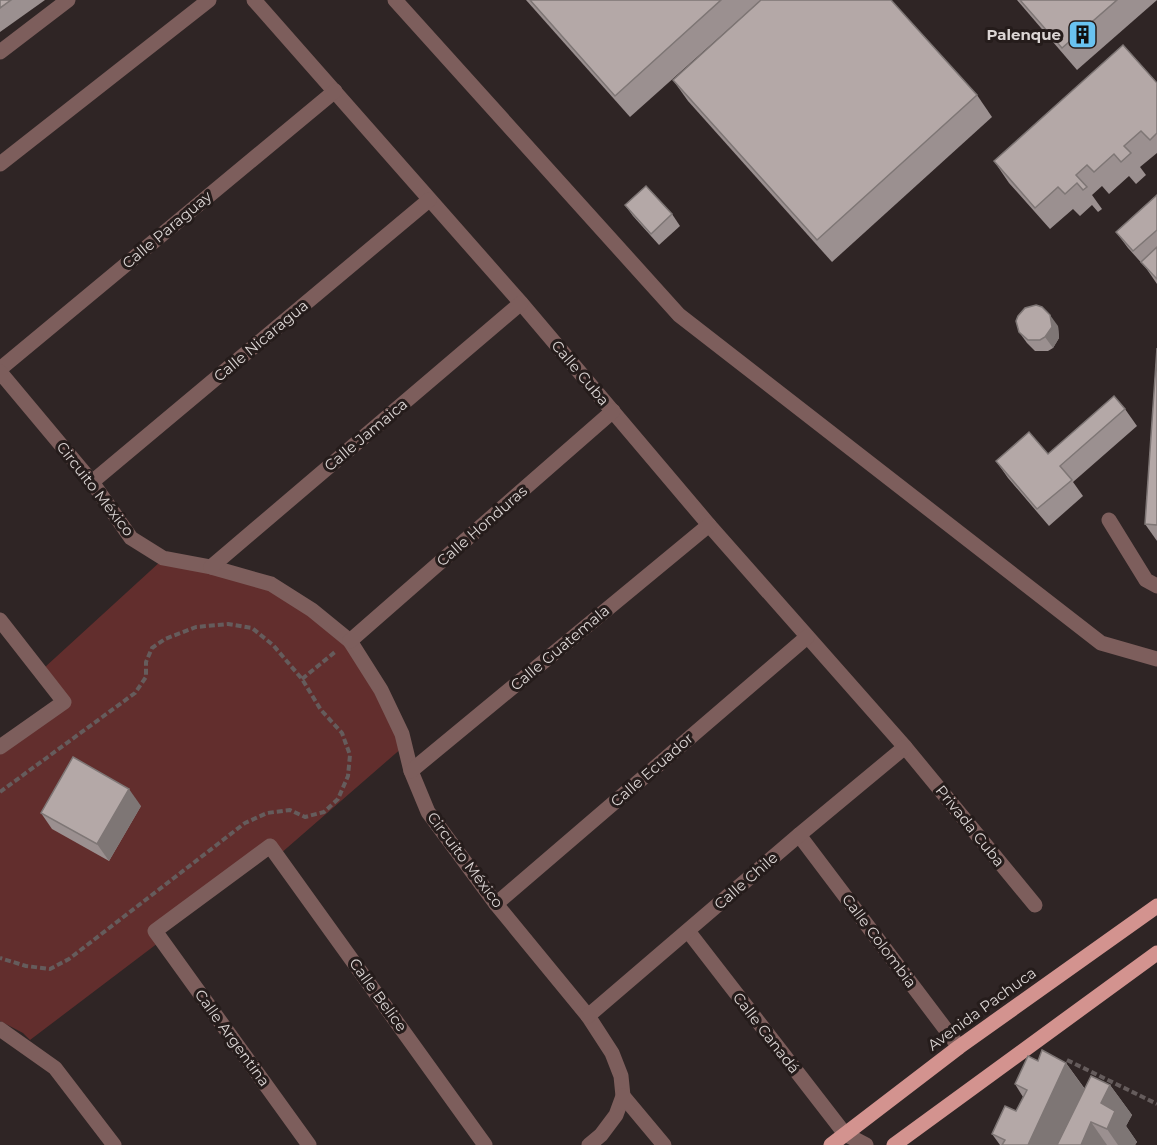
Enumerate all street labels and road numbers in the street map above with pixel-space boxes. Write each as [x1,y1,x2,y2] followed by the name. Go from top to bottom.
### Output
[118,186,216,273] street label: Calle Paraguay
[210,296,312,386] street label: Calle Nicaragua
[547,336,613,409] street label: Calle Cuba
[320,394,411,475] street label: Calle Jamaica
[53,438,138,540] street label: Circuito México
[432,481,531,570] street label: Calle Honduras
[506,601,613,695] street label: Calle Guatemala
[606,729,697,811] street label: Calle Ecuador
[932,781,1009,870] street label: Privada Cuba
[423,808,508,911] street label: Circuito México
[710,848,781,913] street label: Calle Chile
[838,890,921,991] street label: Calle Colombia
[345,954,411,1035] street label: Calle Belice
[924,963,1040,1054] street label: Avenida Pachuca
[191,985,274,1090] street label: Calle Argentina
[729,988,804,1077] street label: Calle Canadá

